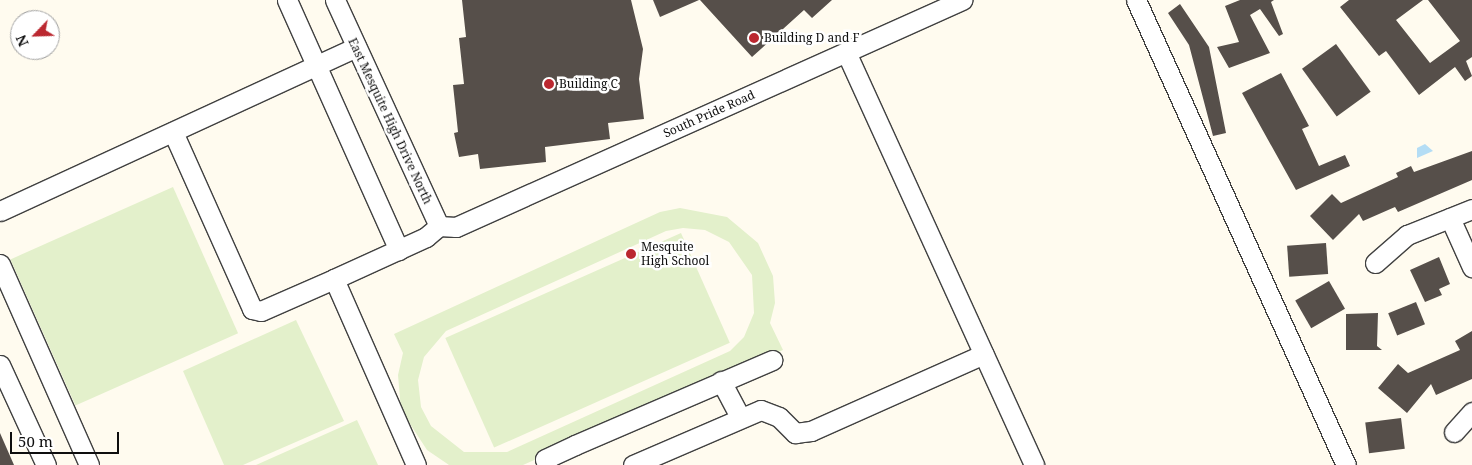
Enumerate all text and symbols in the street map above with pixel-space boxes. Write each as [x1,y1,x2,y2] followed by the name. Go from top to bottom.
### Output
[10,10,60,60] north arrow
[764,31,859,45] place label: Building D and F
[11,32,33,50] text: N
[748,32,760,44] marker: Building D and F
[345,36,435,206] street label: East Mesquite High Drive North
[559,77,618,91] place label: Building C
[543,78,555,90] marker: Building C
[661,87,757,141] street label: South Pride Road
[641,240,709,268] place label: Mesquite High School
[625,248,637,260] marker: Mesquite High School
[12,422,121,454] scale bar
[18,431,53,451] text: 50 m

